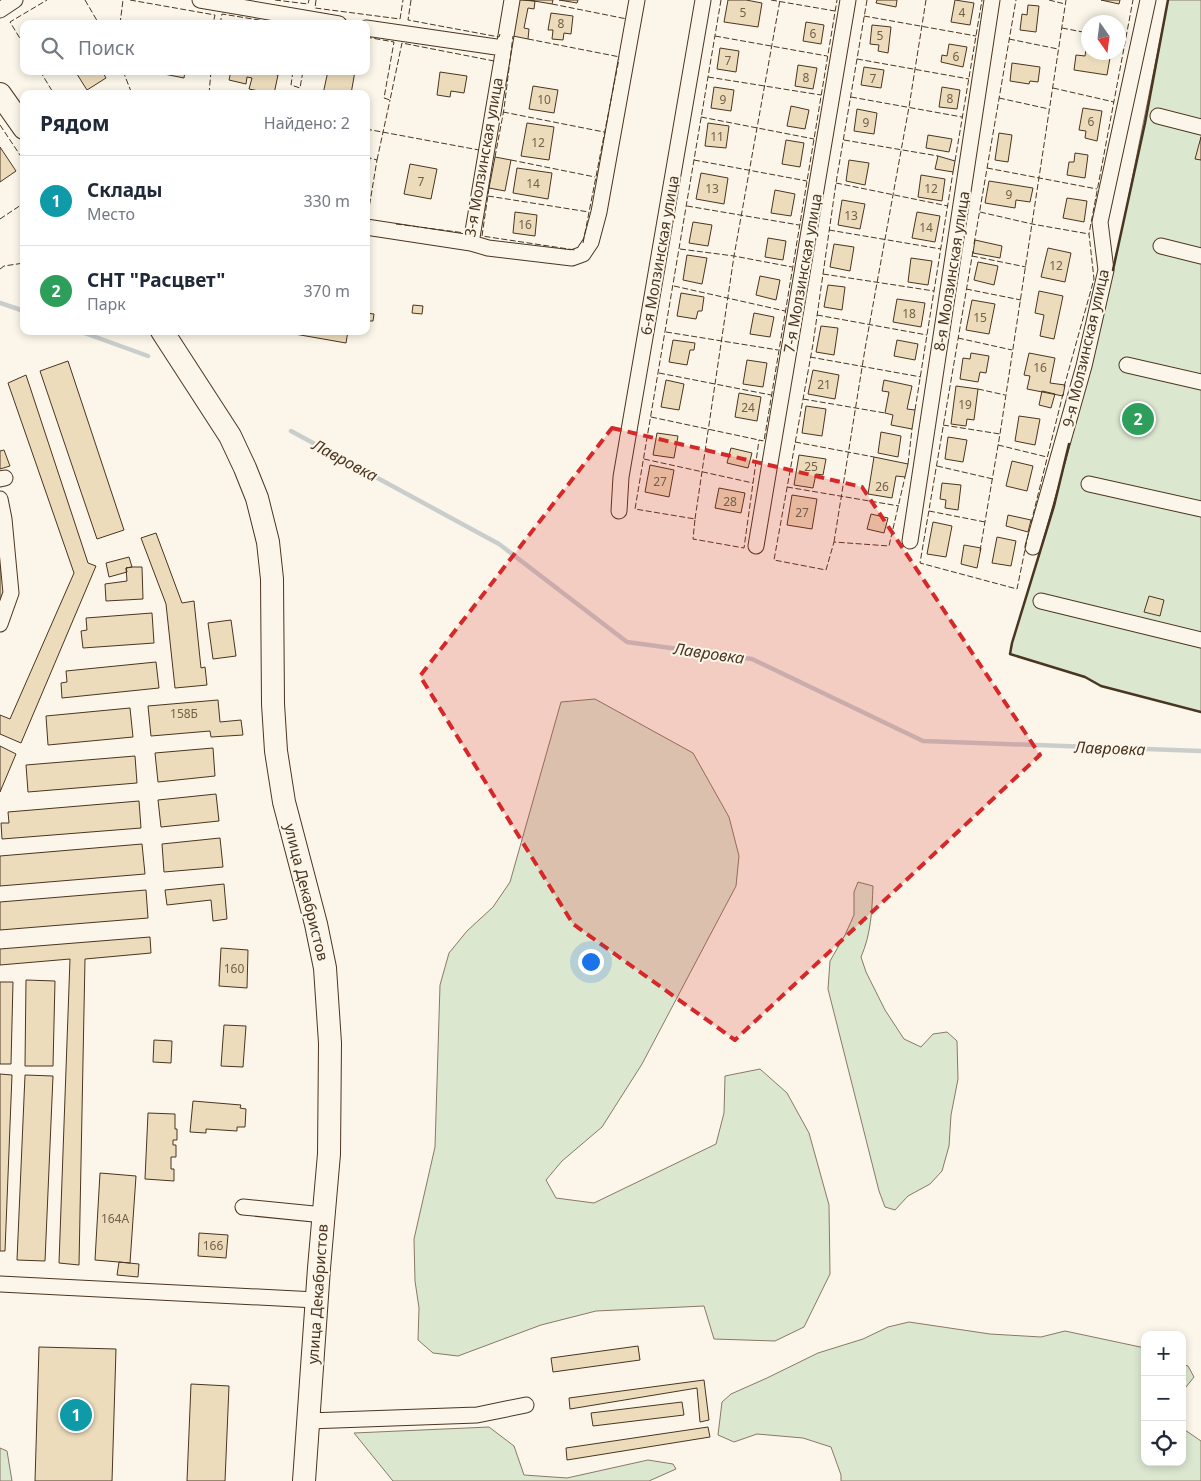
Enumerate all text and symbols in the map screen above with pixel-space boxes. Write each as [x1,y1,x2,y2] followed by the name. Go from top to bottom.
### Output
[740,4,747,21] house number: 5
[959,4,966,21] house number: 4
[558,15,565,32] house number: 8
[1081,15,1126,60] north arrow
[20,20,370,75] search box
[810,25,817,42] house number: 6
[877,27,884,44] house number: 5
[38,34,66,62] icon: search
[78,35,134,61] text: Поиск
[953,48,960,65] house number: 6
[725,52,732,69] house number: 7
[803,69,810,86] house number: 8
[870,70,877,87] house number: 7
[459,76,507,238] street label: 3-я Молзинская улица
[947,90,954,107] house number: 8
[537,91,551,108] house number: 10
[720,91,727,108] house number: 9
[40,109,110,137] text: Рядом
[264,112,350,134] text: Найдено: 2
[1088,113,1095,130] house number: 6
[863,114,870,131] house number: 9
[710,128,724,145] house number: 11
[531,134,545,151] house number: 12
[418,173,425,190] house number: 7
[635,174,683,336] street label: 6-я Молзинская улица
[526,175,540,192] house number: 14
[87,177,162,203] text: Склады
[705,180,719,197] house number: 13
[924,180,938,197] house number: 12
[1006,186,1013,203] house number: 9
[51,190,61,212] text: 1
[303,190,350,212] text: 330 m
[928,190,974,352] street label: 8-я Молзинская улица
[778,192,826,354] street label: 7-я Молзинская улица
[87,203,135,225] text: Место
[844,207,858,224] house number: 13
[518,216,532,233] house number: 16
[919,219,933,236] house number: 14
[1049,257,1063,274] house number: 12
[87,267,225,293] text: СНТ "Расцвет"
[1057,267,1113,429] street label: 9-я Молзинская улица
[51,280,61,302] text: 2
[303,280,350,302] text: 370 m
[87,293,126,315] text: Парк
[902,305,916,322] house number: 18
[973,309,987,326] house number: 15
[1033,359,1047,376] house number: 16
[817,376,831,393] house number: 21
[958,396,972,413] house number: 19
[741,399,755,416] house number: 24
[1122,400,1154,438] pin: 2
[307,433,382,486] water label: Лавровка
[804,458,818,475] house number: 25
[653,473,667,490] house number: 27
[875,478,889,495] house number: 26
[723,493,737,510] house number: 28
[795,504,809,521] house number: 27
[671,637,746,669] water label: Лавровка
[170,705,198,722] house number: 158Б
[1073,736,1146,760] water label: Лавровка
[280,821,334,963] street label: улица Декабристов
[578,949,604,975] your location
[224,960,244,977] house number: 160
[101,1210,129,1227] house number: 164А
[302,1223,332,1365] street label: улица Декабристов
[203,1237,223,1254] house number: 166
[1141,1331,1186,1466] map controls
[1141,1331,1186,1376] button: +
[1141,1376,1186,1421] button: −
[60,1396,92,1434] pin: 1
[1141,1421,1186,1466] button: locate

